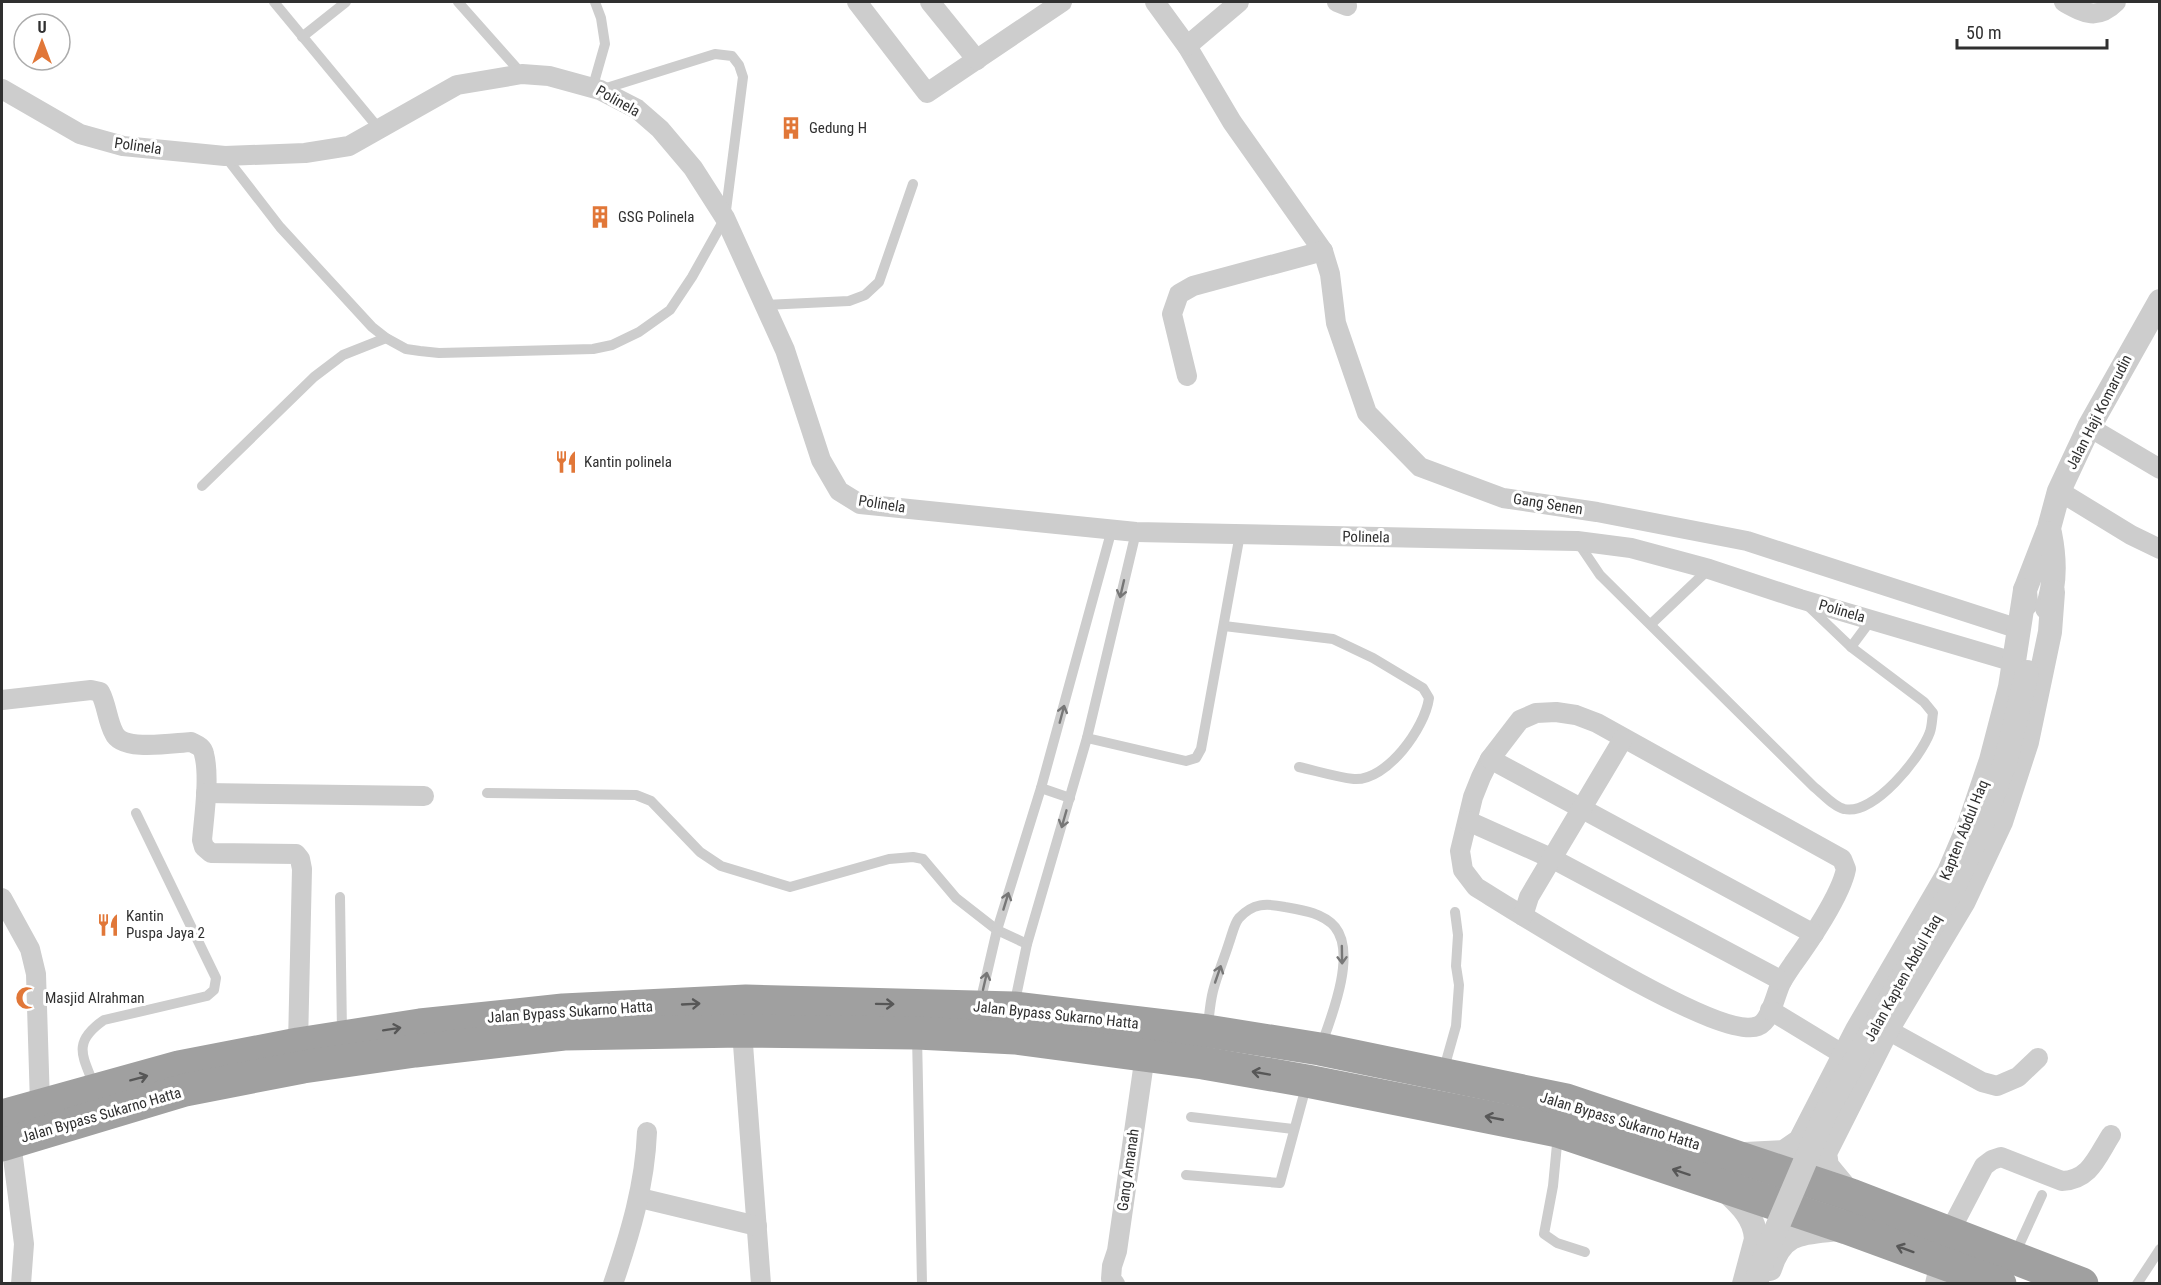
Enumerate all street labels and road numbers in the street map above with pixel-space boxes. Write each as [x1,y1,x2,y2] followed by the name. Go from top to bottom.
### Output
[593,82,643,120] street label: Polinela
[113,134,163,158] street label: Polinela
[2062,352,2136,472] street label: Jalan Haji Komarudin
[1512,490,1584,518] street label: Gang Senen
[857,491,907,517] street label: Polinela
[1342,528,1390,546] street label: Polinela
[1817,596,1867,626] street label: Polinela
[1936,777,1992,883] street label: Kapten Abdul Haq
[1861,911,1945,1045] street label: Jalan Kapten Abdul Haq
[486,997,654,1027] street label: Jalan Bypass Sukarno Hatta
[972,997,1140,1033] street label: Jalan Bypass Sukarno Hatta
[19,1083,183,1147] street label: Jalan Bypass Sukarno Hatta
[1538,1088,1702,1154] street label: Jalan Bypass Sukarno Hatta
[1113,1128,1143,1212] street label: Gang Amanah

